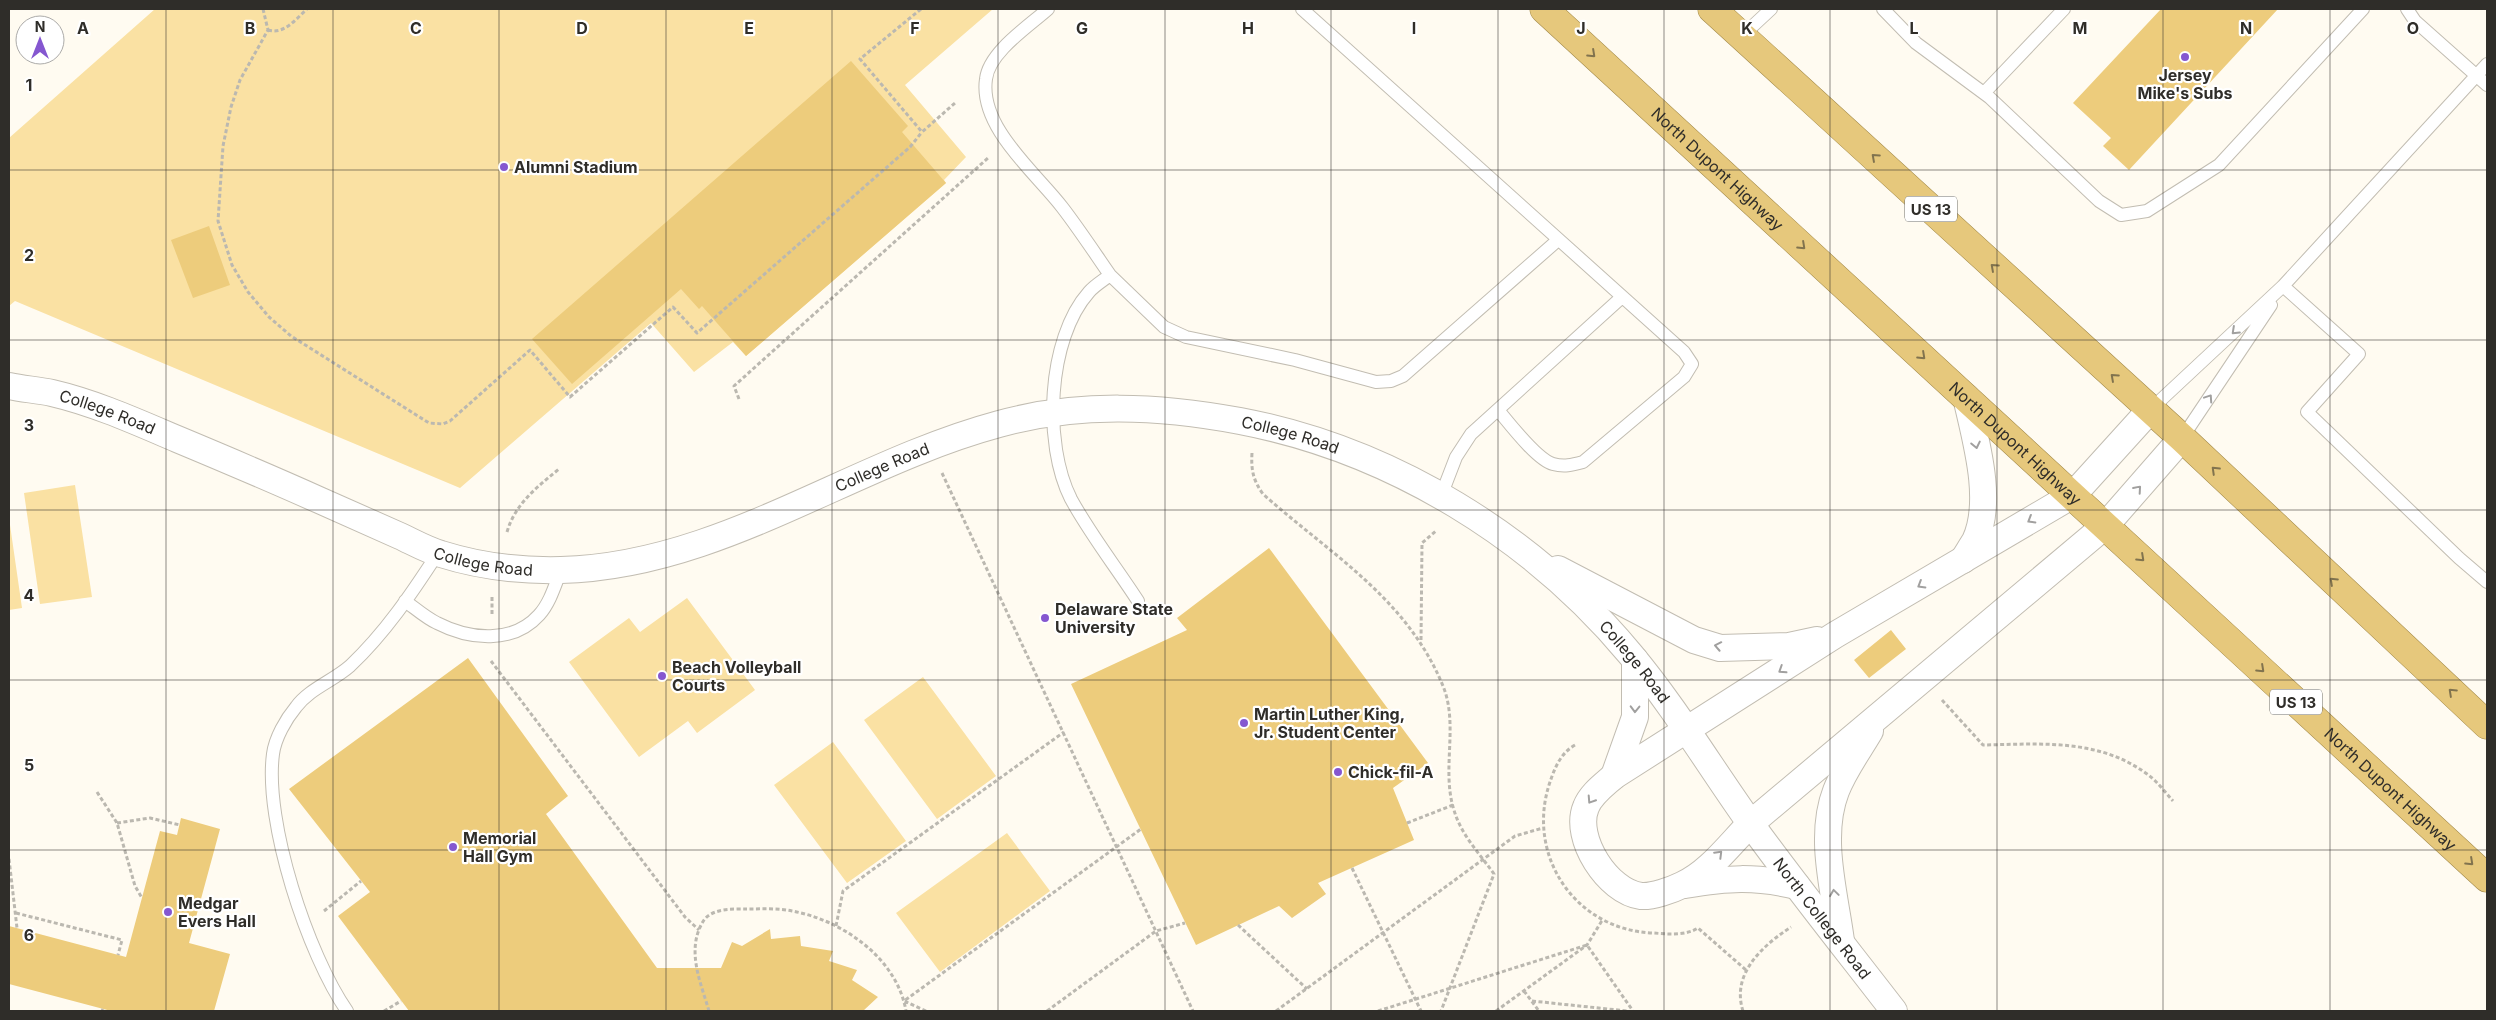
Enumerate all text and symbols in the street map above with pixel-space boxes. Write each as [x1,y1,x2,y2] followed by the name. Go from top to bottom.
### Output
[15,15,65,65] north arrow
[35,18,45,35] text: N
[77,18,89,38] text: A
[245,18,255,38] text: B
[410,18,422,38] text: C
[576,18,588,38] text: D
[744,18,754,38] text: E
[910,18,920,38] text: F
[1076,18,1088,38] text: G
[1242,18,1254,38] text: H
[1412,18,1416,38] text: I
[1576,18,1586,38] text: J
[1741,18,1753,38] text: K
[1909,18,1919,38] text: L
[2073,18,2087,38] text: M
[2240,18,2252,38] text: N
[2407,18,2419,38] text: O
[1587,48,1596,57] one-way arrow
[2179,51,2191,63] marker: Jersey Mike's Subs
[2138,65,2232,103] place label: Jersey Mike's Subs
[26,75,32,95] text: 1
[1647,103,1788,235] street label: North Dupont Highway
[1871,154,1880,163] one-way arrow
[514,157,638,177] place label: Alumni Stadium
[498,161,510,173] marker: Alumni Stadium
[1905,196,1957,222] road number: US 13
[1797,240,1806,249] one-way arrow
[24,245,34,265] text: 2
[1991,264,2000,273] one-way arrow
[2232,325,2241,334] one-way arrow
[1916,350,1925,359] one-way arrow
[2111,374,2120,383] one-way arrow
[1945,378,2086,509] street label: North Dupont Highway
[57,385,158,439] street label: College Road
[2203,394,2212,403] one-way arrow
[1240,412,1342,458] street label: College Road
[24,415,34,435] text: 3
[832,438,932,496] street label: College Road
[1971,440,1981,449] one-way arrow
[2212,466,2221,475] one-way arrow
[2132,485,2141,494] one-way arrow
[2027,514,2036,524] one-way arrow
[431,542,533,580] street label: College Road
[2136,553,2145,562] one-way arrow
[2330,578,2339,587] one-way arrow
[1917,579,1926,589] one-way arrow
[24,585,35,605] text: 4
[1055,599,1173,637] place label: Delaware State University
[1039,612,1051,624] marker: Delaware State University
[1595,616,1674,707] street label: College Road
[1714,642,1722,652] one-way arrow
[672,657,801,695] place label: Beach Volleyball Courts
[1778,663,1787,673] one-way arrow
[2255,663,2264,672] one-way arrow
[656,670,668,682] marker: Beach Volleyball Courts
[2448,689,2457,698] one-way arrow
[2270,690,2322,714] road number: US 13
[1254,704,1405,742] place label: Martin Luther King, Jr. Student Center
[1630,706,1640,713] one-way arrow
[1238,717,1250,729] marker: Martin Luther King, Jr. Student Center
[2320,723,2461,855] street label: North Dupont Highway
[24,755,34,775] text: 5
[1348,762,1434,782] place label: Chick-fil-A
[1332,766,1344,778] marker: Chick-fil-A
[1587,794,1597,803] one-way arrow
[463,828,536,866] place label: Memorial Hall Gym
[447,841,459,853] marker: Memorial Hall Gym
[1714,851,1723,860] one-way arrow
[1769,854,1875,983] street label: North College Road
[2465,856,2474,865] one-way arrow
[1830,889,1840,898] one-way arrow
[178,893,256,931] place label: Medgar Evers Hall
[162,906,174,918] marker: Medgar Evers Hall
[24,925,34,945] text: 6

